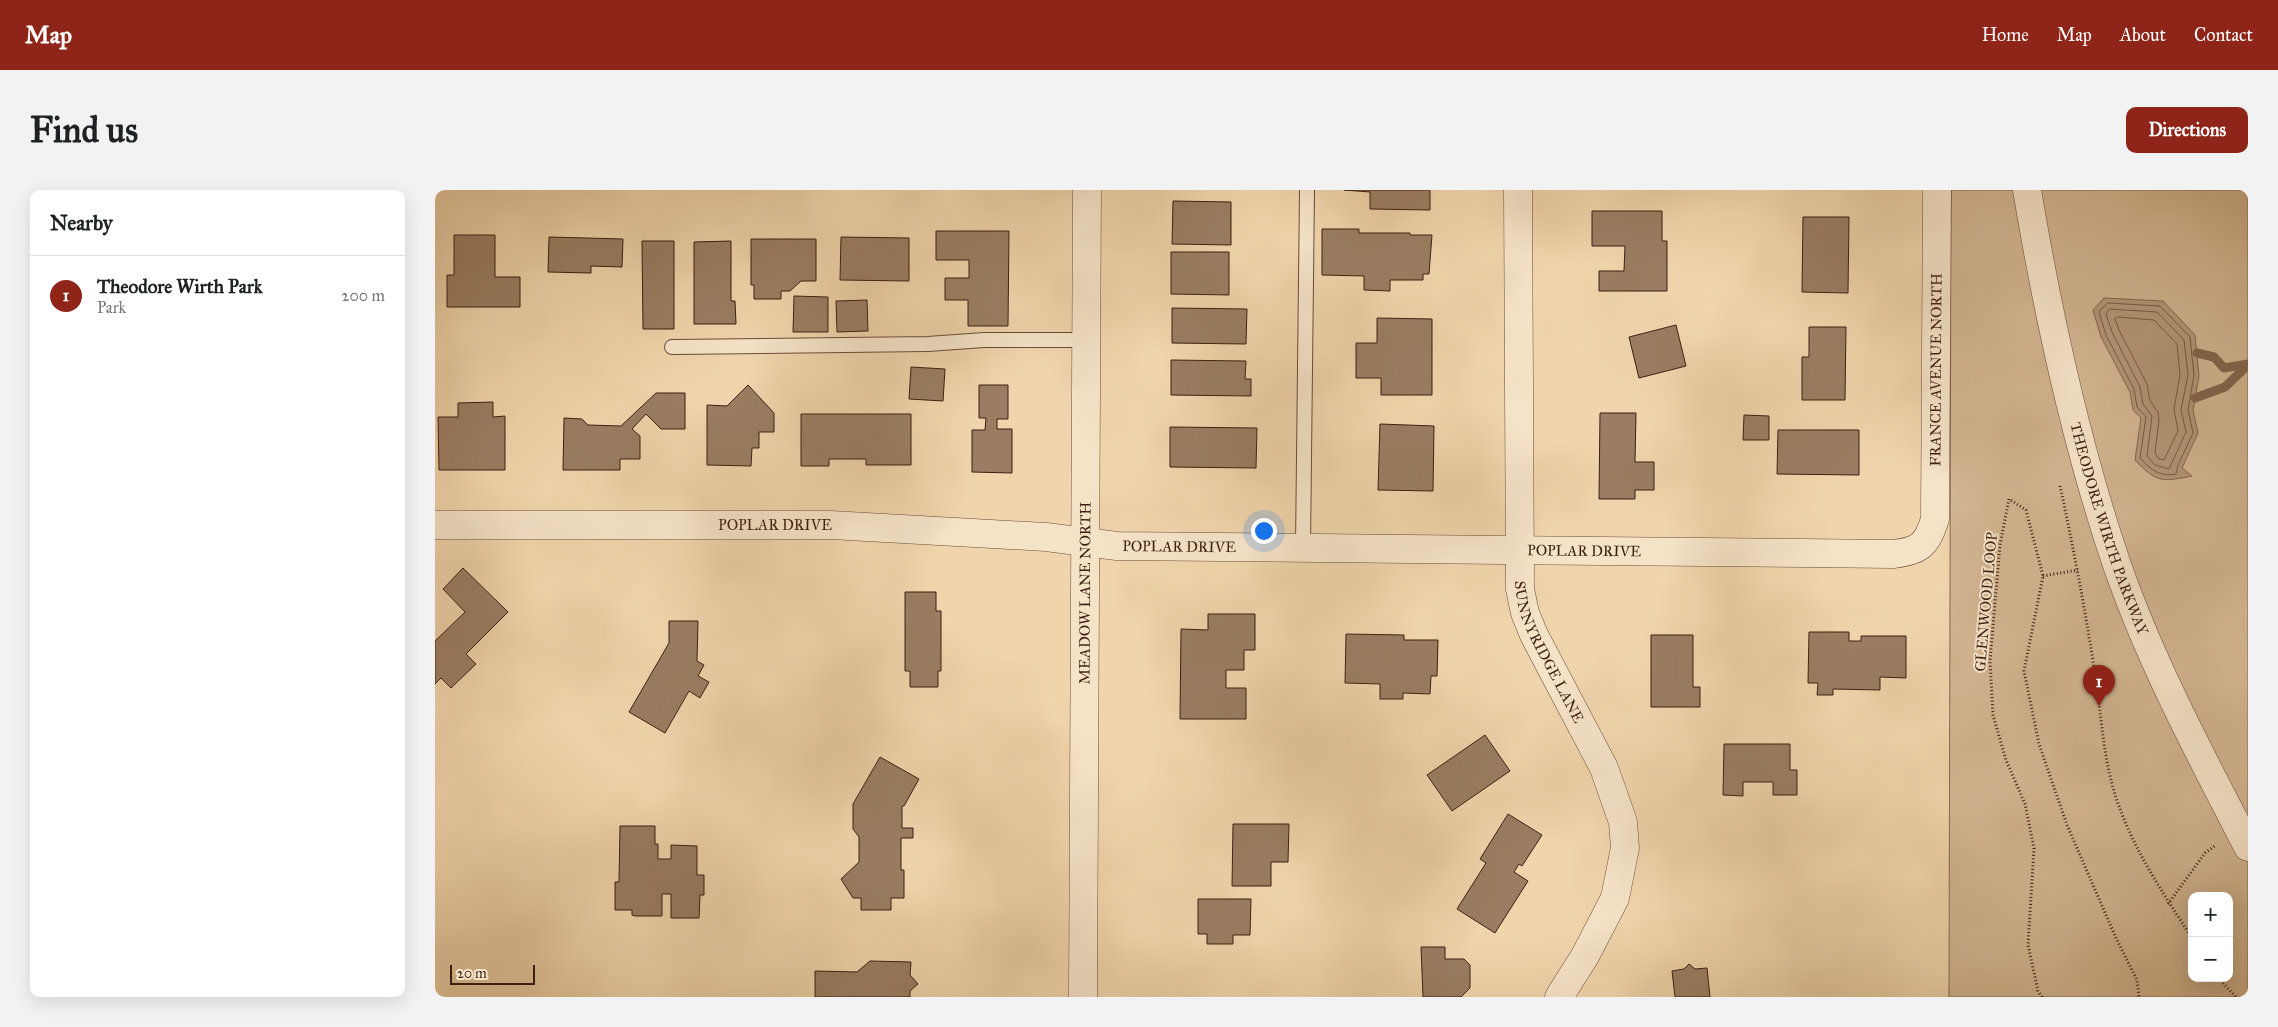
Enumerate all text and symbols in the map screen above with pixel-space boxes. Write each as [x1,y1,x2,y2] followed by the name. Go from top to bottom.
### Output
[25,20,72,50] text: Map
[1982,24,2029,46] text: Home
[2057,24,2092,46] text: Map
[2120,24,2166,46] text: About
[2194,24,2253,46] text: Contact
[2126,107,2248,153] button: Directions
[30,109,138,152] text: Find us
[50,210,113,236] text: Nearby
[1926,273,1945,467] street label: FRANCE AVENUE NORTH
[97,275,262,298] text: Theodore Wirth Park
[63,286,69,305] text: 1
[342,286,385,305] text: 200 m
[97,298,126,317] text: Park
[2066,420,2152,638] street label: THEODORE WIRTH PARKWAY
[1076,502,1094,684] street label: MEADOW LANE NORTH
[718,516,832,534] street label: POPLAR DRIVE
[1251,518,1277,544] your location
[1971,531,2001,672] street label: GLENWOOD LOOP
[1122,537,1236,556] street label: POPLAR DRIVE
[1527,541,1641,560] street label: POPLAR DRIVE
[1511,581,1588,726] street label: SUNNYRIDGE LANE
[2083,665,2115,706] pin: 1
[2188,892,2233,982] map controls
[2188,892,2233,937] button: +
[2188,937,2233,982] button: −
[450,962,535,985] scale bar
[457,965,487,982] text: 20 m

